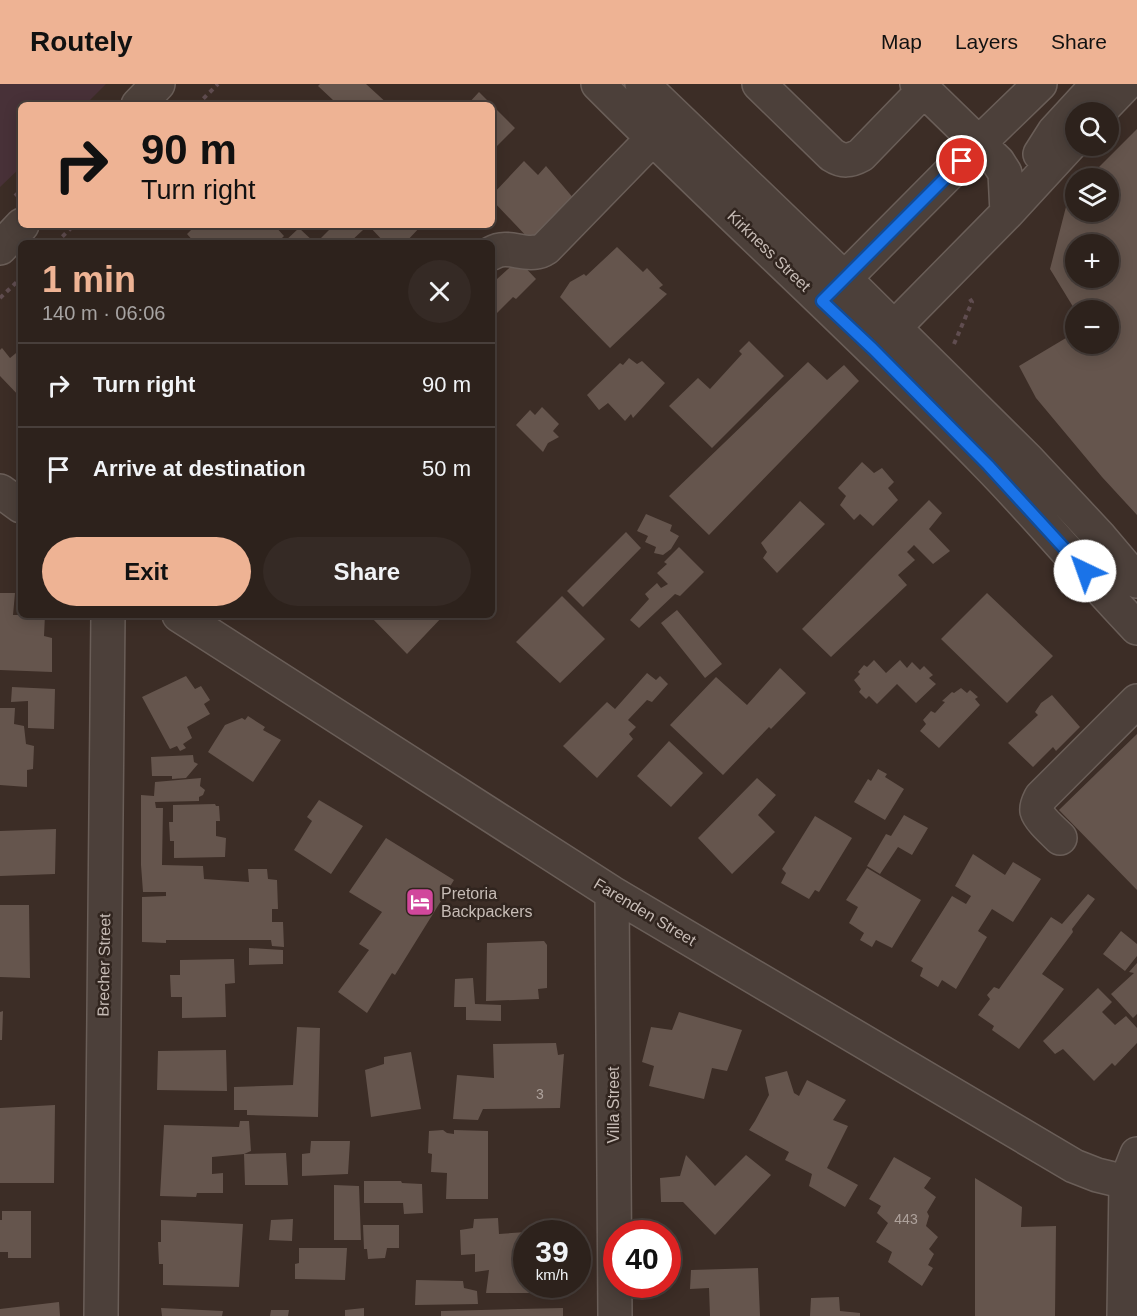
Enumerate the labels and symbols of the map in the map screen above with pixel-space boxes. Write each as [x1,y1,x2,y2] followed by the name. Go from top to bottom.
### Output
[936,135,987,186] pin
[724,207,814,295] street label: Kirkness Street
[1053,539,1117,603] position arrow
[591,875,699,949] street label: Farenden Street
[441,885,533,920] place label: Pretoria Backpackers
[404,886,436,918] hotel icon: Pretoria Backpackers
[95,913,113,1017] street label: Brecher Street
[605,1066,622,1144] street label: Villa Street
[536,1086,544,1102] house number: 3
[894,1211,918,1227] house number: 443
[603,1220,681,1298] speed limit sign: 40

